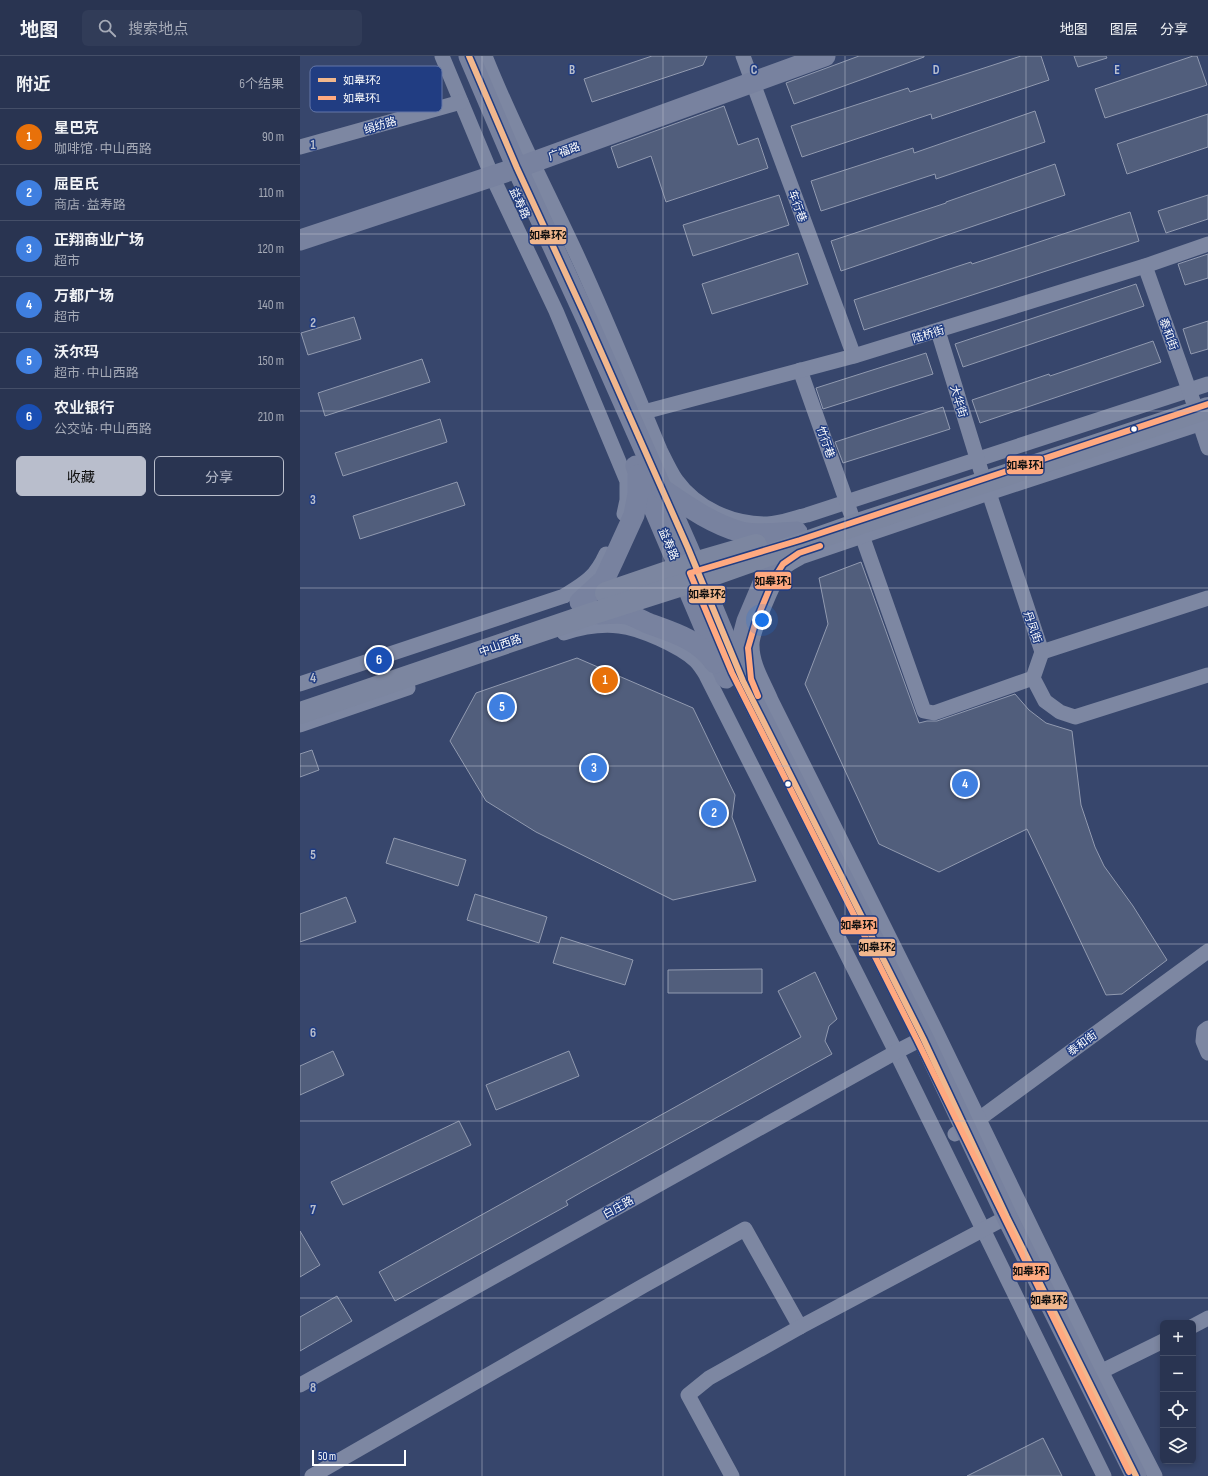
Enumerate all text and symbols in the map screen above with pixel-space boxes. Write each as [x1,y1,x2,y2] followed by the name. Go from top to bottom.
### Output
[82,10,362,46] search box
[96,17,118,39] icon: search
[20,19,58,42] text: 地图
[128,20,188,39] text: 搜索地点
[1060,21,1088,38] text: 地图
[1110,21,1138,38] text: 图层
[1160,21,1188,38] text: 分享
[569,62,575,78] text: B
[751,62,758,78] text: C
[933,62,940,78] text: D
[1114,62,1120,78] text: E
[310,66,442,112] legend
[343,74,381,87] text: 如皋环2
[16,75,50,95] text: 附近
[239,76,284,92] text: 6个结果
[343,92,380,105] text: 如皋环1
[362,115,398,136] street label: 绢纺路
[54,119,99,138] text: 星巴克
[26,129,32,145] text: 1
[262,129,284,145] text: 90 m
[310,137,316,153] text: 1
[546,140,582,163] street label: 广福路
[54,141,152,157] text: 咖啡馆 · 中山西路
[54,175,99,194] text: 屈臣氏
[26,185,32,201] text: 2
[259,185,284,201] text: 110 m
[507,186,532,221] street label: 益寿路
[786,188,809,224] street label: 车行巷
[54,197,126,213] text: 商店 · 益寿路
[529,226,567,245] line badge: 如皋环2
[529,229,567,242] text: 如皋环2
[54,231,144,250] text: 正翔商业广场
[26,241,32,257] text: 3
[258,241,284,257] text: 120 m
[54,253,80,269] text: 超市
[54,287,114,306] text: 万都广场
[26,297,32,313] text: 4
[258,297,284,313] text: 140 m
[54,309,80,325] text: 超市
[310,315,316,331] text: 2
[1157,316,1180,352] street label: 泰和街
[910,323,946,346] street label: 陆桥街
[54,343,99,362] text: 沃尔玛
[26,353,32,369] text: 5
[258,353,284,369] text: 150 m
[54,365,139,381] text: 超市 · 中山西路
[947,383,970,419] street label: 大华街
[54,399,114,418] text: 农业银行
[26,409,32,425] text: 6
[258,409,284,425] text: 210 m
[54,421,152,437] text: 公交站 · 中山西路
[814,424,837,460] street label: 竹行巷
[1129,424,1139,434] unlabelled marker
[1006,455,1044,475] line badge: 如皋环1
[16,456,146,496] button: 收藏
[154,456,284,496] button: 分享
[1006,459,1044,472] text: 如皋环1
[310,492,316,508] text: 3
[656,526,681,562] street label: 益寿路
[754,571,792,590] line badge: 如皋环1
[754,575,792,588] text: 如皋环1
[688,585,726,604] line badge: 如皋环2
[688,588,726,601] text: 如皋环2
[1021,609,1044,645] street label: 丹凤街
[752,610,772,630] your location
[477,632,523,659] street label: 中山西路
[366,645,392,675] pin: 6
[592,665,618,695] pin: 1
[310,670,316,686] text: 4
[489,692,515,722] pin: 5
[581,753,607,783] pin: 3
[952,769,978,799] pin: 4
[783,779,793,789] unlabelled marker
[701,798,727,828] pin: 2
[310,847,316,863] text: 5
[840,916,878,935] line badge: 如皋环1
[840,919,878,932] text: 如皋环1
[858,938,896,957] line badge: 如皋环2
[858,941,896,954] text: 如皋环2
[310,1025,316,1041] text: 6
[1065,1028,1099,1058] street label: 泰和街
[601,1194,636,1221] street label: 白庄路
[310,1202,316,1218] text: 7
[1012,1262,1050,1281] line badge: 如皋环1
[1012,1265,1050,1278] text: 如皋环1
[1030,1291,1068,1310] line badge: 如皋环2
[1030,1294,1068,1307] text: 如皋环2
[1160,1320,1196,1464] map controls
[1160,1320,1196,1356] button: +
[1160,1356,1196,1392] button: −
[310,1380,316,1396] text: 8
[1160,1392,1196,1428] button: locate
[1160,1428,1196,1464] button: layers
[312,1448,406,1467] scale bar
[318,1450,336,1463] text: 50 m

